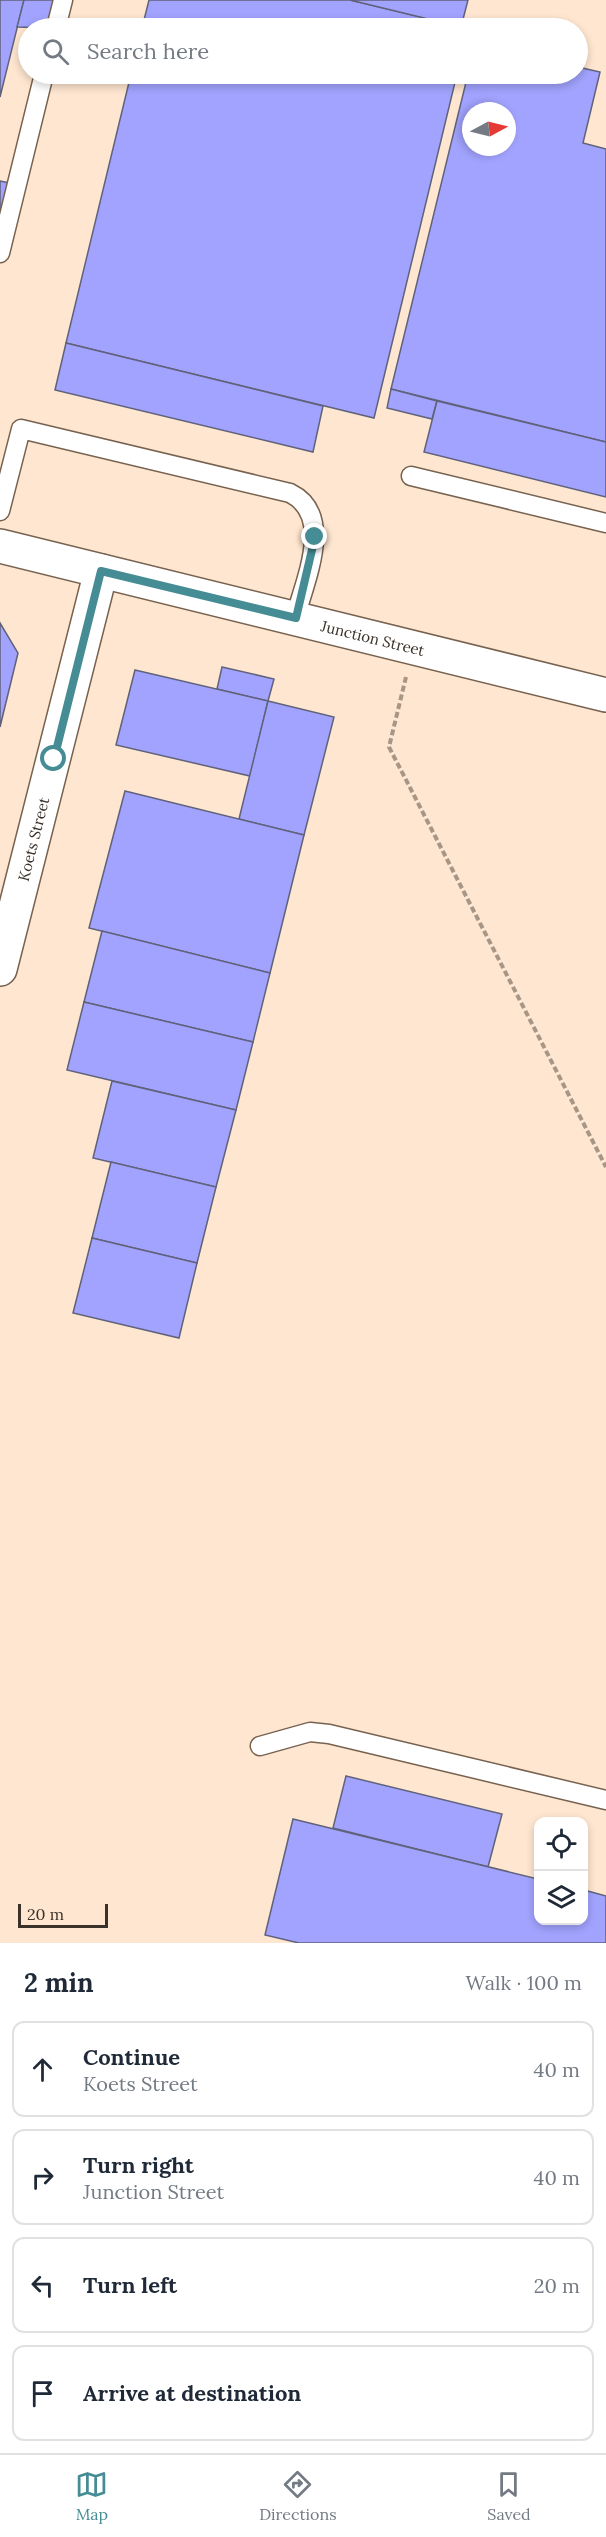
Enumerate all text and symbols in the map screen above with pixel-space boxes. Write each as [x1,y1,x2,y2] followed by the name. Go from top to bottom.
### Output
[18,18,588,84] search box
[39,35,72,68] icon: search
[87,37,209,65] text: Search here
[462,102,516,156] north arrow
[301,523,327,549] route end
[318,616,427,660] street label: Junction Street
[40,745,66,771] route start
[13,795,53,883] street label: Koets Street
[534,1817,588,1925] map controls
[534,1817,588,1871] button: locate
[534,1871,588,1925] button: layers
[18,1901,108,1928] scale bar
[27,1904,64,1924] text: 20 m
[24,1966,94,1999] text: 2 min
[466,1970,582,1995] text: Walk · 100 m
[83,2043,180,2071] text: Continue
[26,2053,59,2086] icon: ahead
[534,2057,580,2082] text: 40 m
[83,2071,198,2096] text: Koets Street
[83,2151,194,2179] text: Turn right
[26,2161,59,2194] icon: right
[534,2165,580,2190] text: 40 m
[83,2179,224,2204] text: Junction Street
[26,2269,59,2302] icon: left
[83,2271,177,2299] text: Turn left
[534,2273,580,2298] text: 20 m
[26,2377,59,2410] icon: arrive
[83,2379,301,2407] text: Arrive at destination
[75,2468,108,2524] tab: Map
[259,2468,337,2524] tab: Directions
[487,2468,531,2524] tab: Saved

